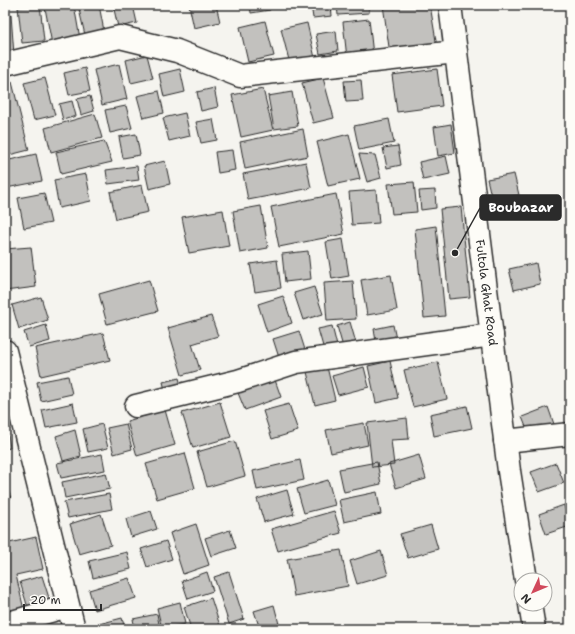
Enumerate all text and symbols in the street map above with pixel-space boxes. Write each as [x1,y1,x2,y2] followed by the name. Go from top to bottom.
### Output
[480,195,561,220] callout: Boubazar
[488,199,554,216] text: Boubazar
[472,238,501,347] street label: Fultola Ghat Road
[513,572,553,612] north arrow
[24,586,101,612] scale bar
[518,590,535,607] text: N
[30,592,61,608] text: 20 m

